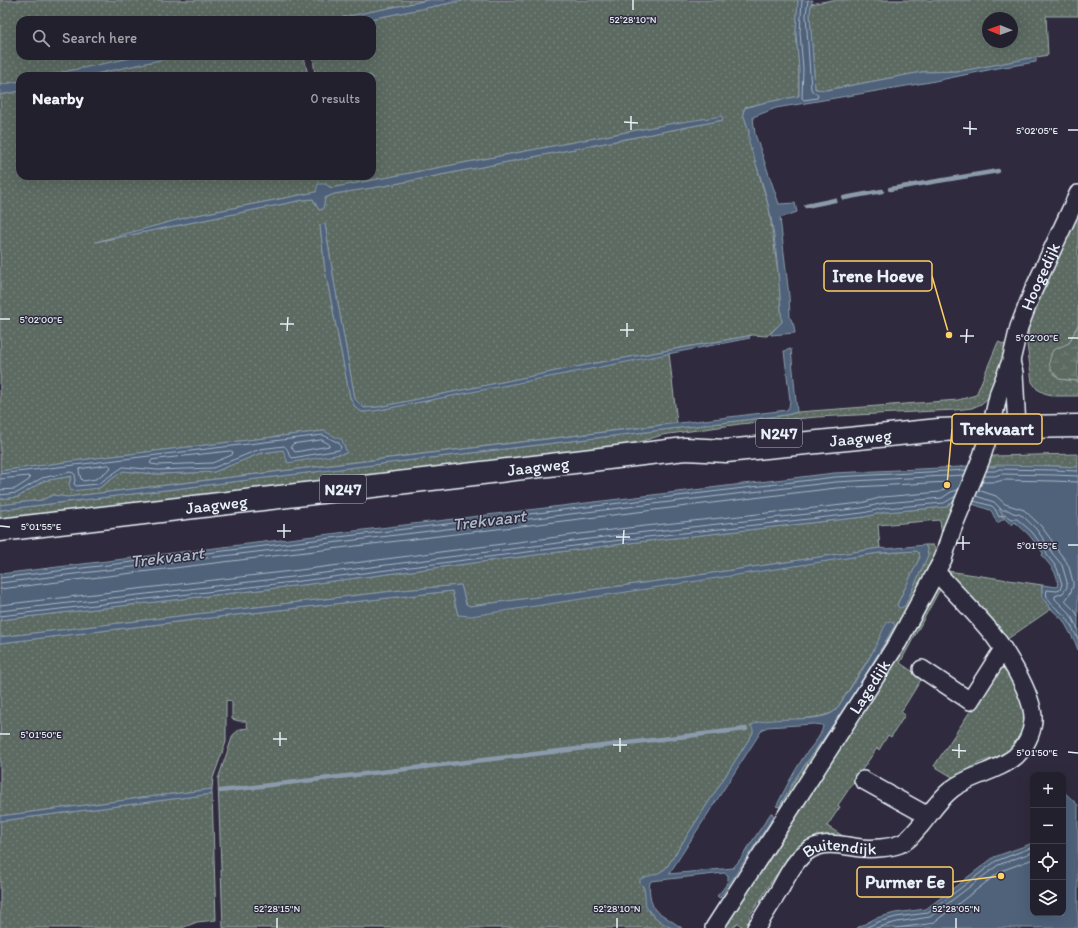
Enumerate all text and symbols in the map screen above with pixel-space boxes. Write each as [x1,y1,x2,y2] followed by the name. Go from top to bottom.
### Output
[982,12,1018,48] north arrow
[609,13,657,26] text: 52°28'10"N
[16,16,376,60] search box
[30,27,52,49] icon: search
[62,29,137,47] text: Search here
[32,88,84,108] text: Nearby
[310,91,360,106] text: 0 results
[1016,124,1059,137] text: 5°02'05"E
[1016,239,1064,313] street label: Hoogedijk
[824,261,932,291] callout: Irene Hoeve
[832,265,924,287] text: Irene Hoeve
[20,313,63,326] text: 5°02'00"E
[1016,331,1059,344] text: 5°02'00"E
[952,414,1042,444] callout: Trekvaart
[959,418,1034,440] text: Trekvaart
[756,419,802,447] road number: N247
[828,425,893,451] street label: Jaagweg
[506,453,571,480] street label: Jaagweg
[320,475,366,503] road number: N247
[184,491,249,518] street label: Jaagweg
[451,504,529,535] water label: Trekvaart
[21,520,62,533] text: 5°01'55"E
[1017,539,1058,552] text: 5°01'55"E
[129,541,207,572] water label: Trekvaart
[844,656,894,718] street label: Lagedijk
[20,728,62,741] text: 5°01'50"E
[1016,746,1058,759] text: 5°01'50"E
[1030,772,1066,916] map controls
[1030,772,1066,808] button: +
[1030,808,1066,844] button: −
[798,834,877,862] street label: Buitendijk
[1030,844,1066,880] button: locate
[857,867,953,897] callout: Purmer Ee
[865,871,945,893] text: Purmer Ee
[1030,880,1066,916] button: layers
[254,902,300,915] text: 52°28'15"N
[593,902,641,915] text: 52°28'10"N
[932,902,980,915] text: 52°28'05"N

